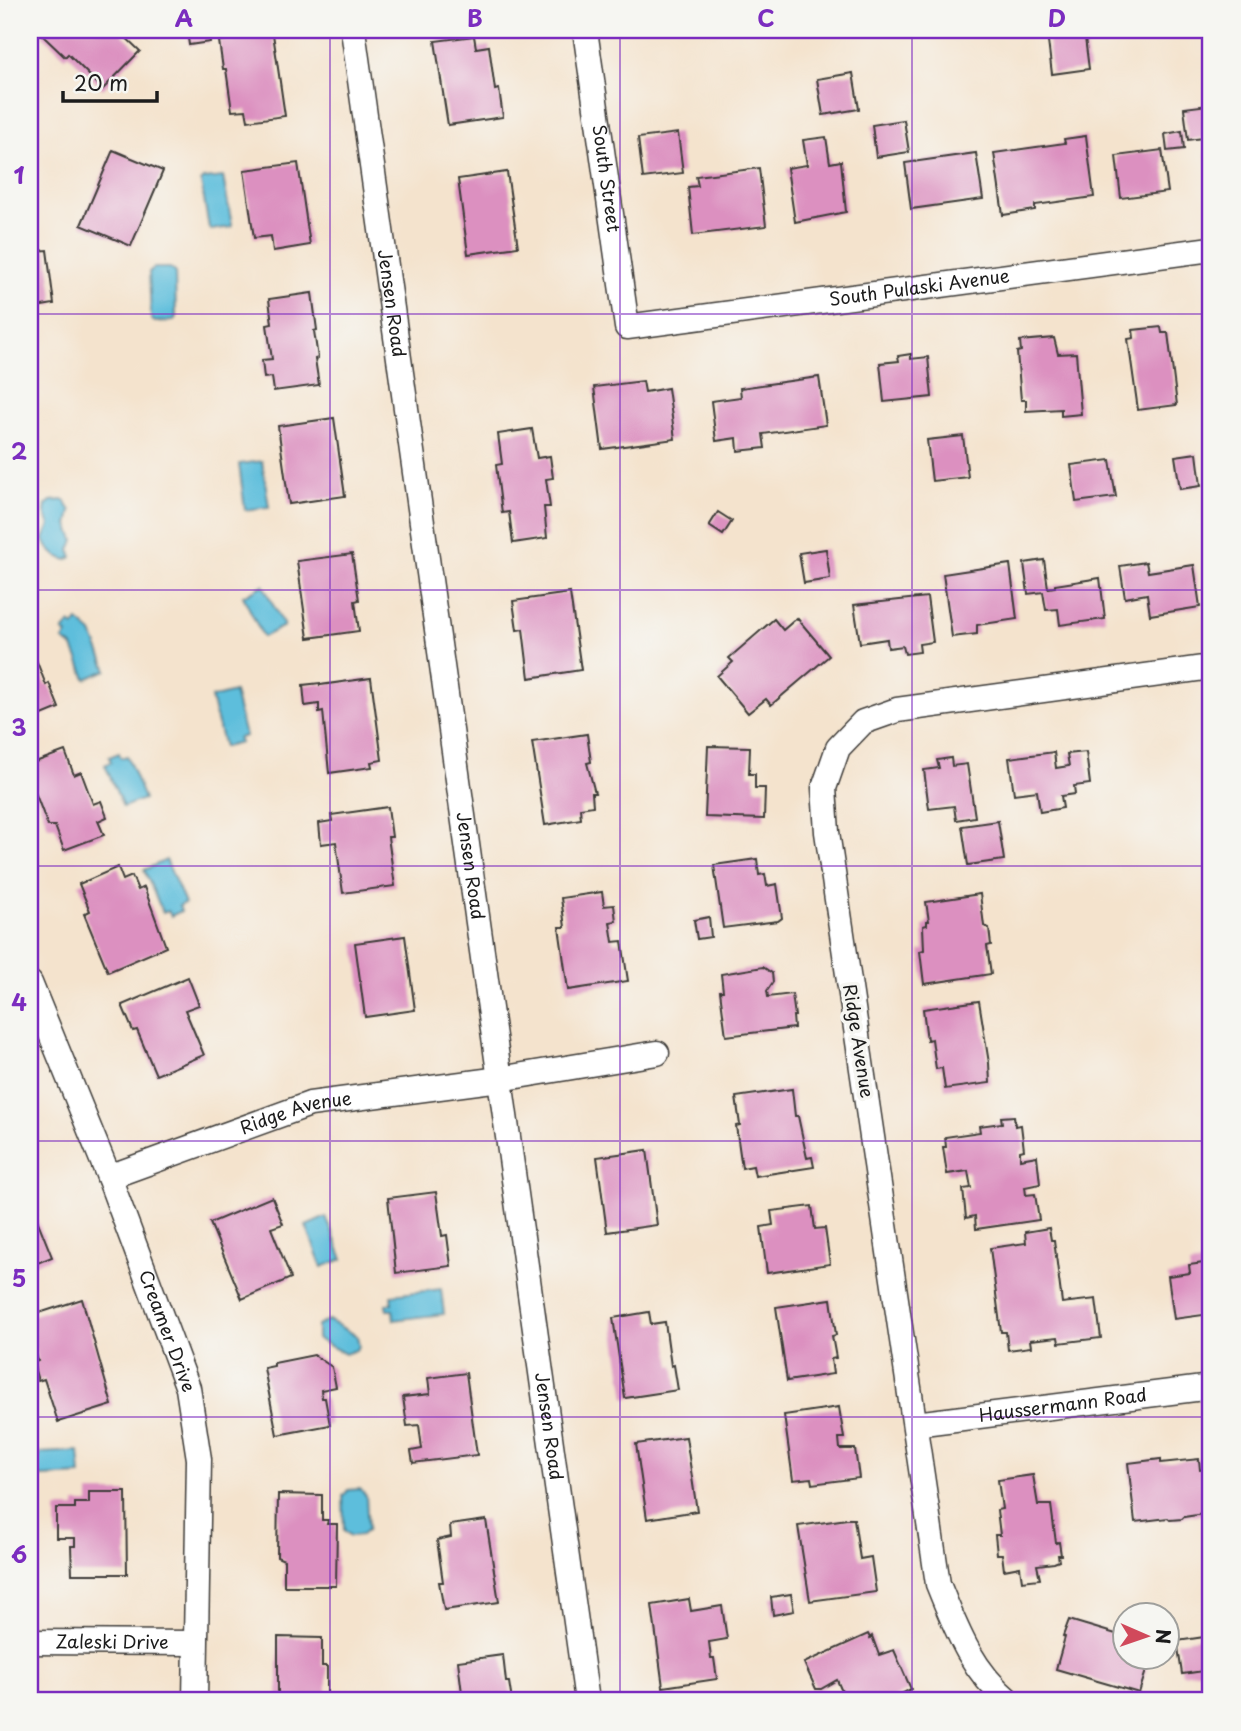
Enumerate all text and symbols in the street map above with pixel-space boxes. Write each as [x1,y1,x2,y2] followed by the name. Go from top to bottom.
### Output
[175,0,193,35] text: A
[467,0,483,35] text: B
[757,0,775,35] text: C
[1048,0,1066,35] text: D
[63,60,158,104] scale bar
[74,66,128,98] text: 20 m
[587,123,628,234] street label: South Street
[14,157,25,192] text: 1
[372,248,414,359] street label: Jensen Road
[828,261,1011,312] street label: South Pulaski Avenue
[11,433,27,468] text: 2
[11,709,27,744] text: 3
[451,810,492,921] street label: Jensen Road
[837,982,882,1100] street label: Ridge Avenue
[11,984,27,1019] text: 4
[236,1084,353,1140] street label: Ridge Avenue
[12,1260,26,1295] text: 5
[133,1266,203,1395] street label: Creamer Drive
[529,1371,571,1482] street label: Jensen Road
[977,1380,1148,1428] street label: Haussermann Road
[11,1536,27,1571] text: 6
[1112,1602,1182,1672] north arrow
[55,1627,169,1655] street label: Zaleski Drive
[1150,1629,1178,1645] text: N

